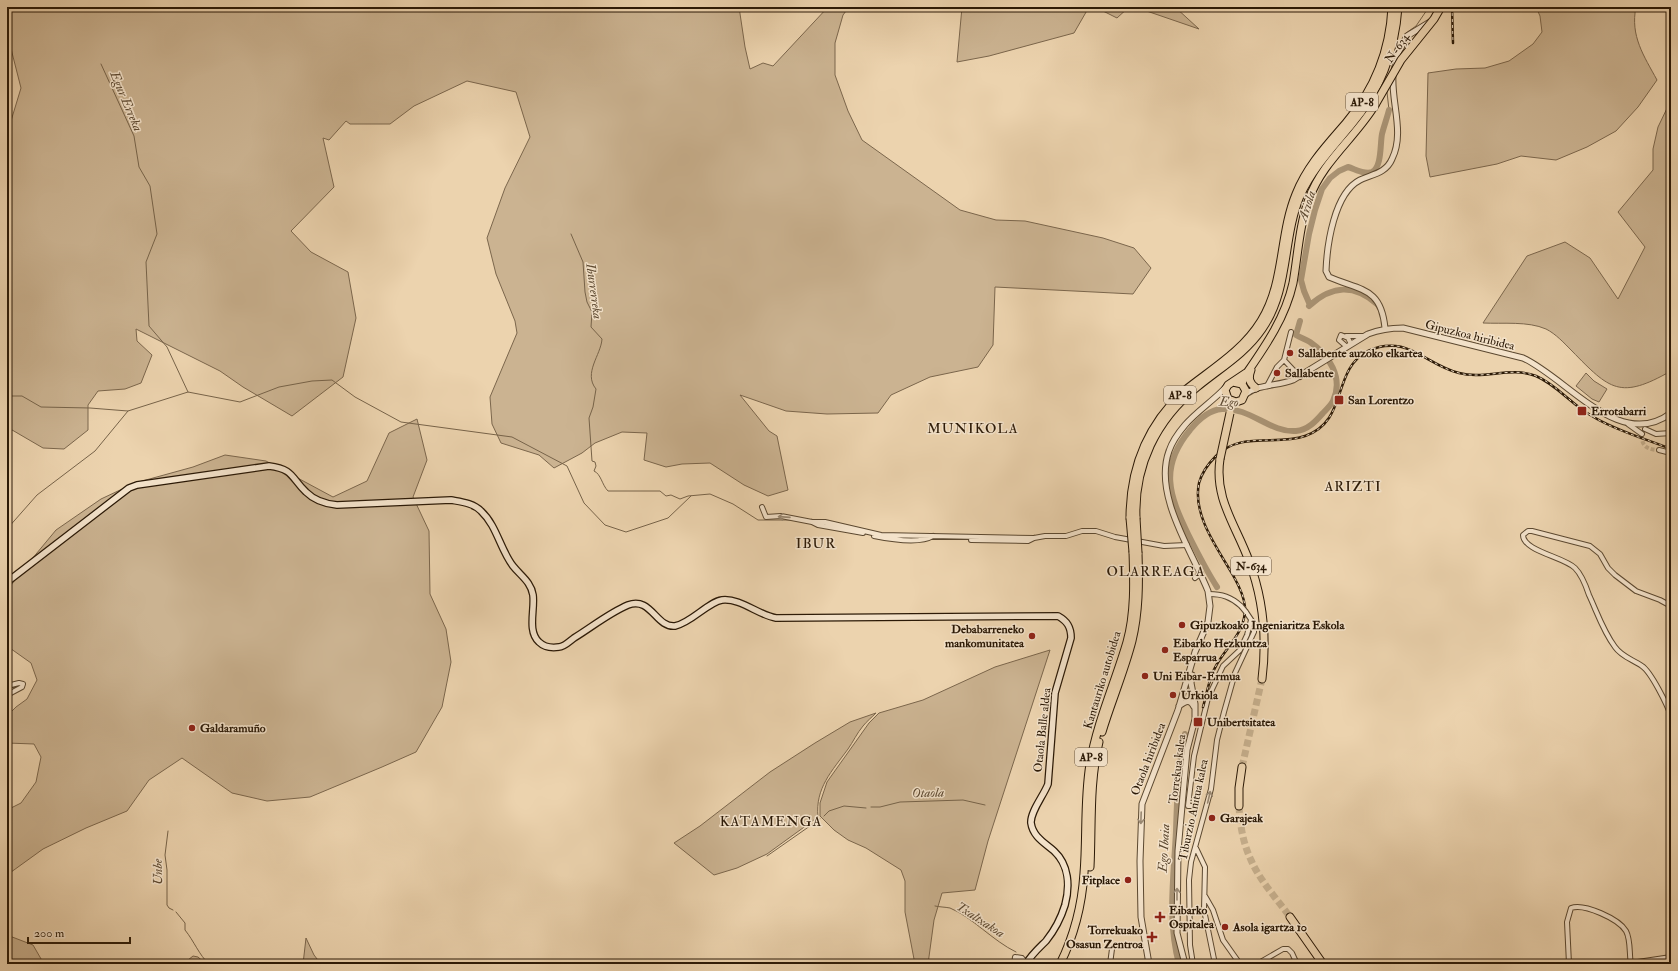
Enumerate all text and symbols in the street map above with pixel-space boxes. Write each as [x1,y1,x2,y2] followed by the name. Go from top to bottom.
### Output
[1382,30,1413,66] street label: N-634
[106,68,146,134] water label: Egur Erreka
[1346,93,1378,111] road number: AP-8
[1294,189,1319,226] water label: Ariola
[582,261,606,320] water label: Iburrerreka
[1423,317,1517,354] street label: Gipuzkoa hiribidea
[1298,346,1424,361] place label: Sallabente auzoko elkartea
[1285,348,1295,358] marker: Sallabente auzoko elkartea
[1285,366,1335,381] place label: Sallabente
[1272,368,1282,378] marker: Sallabente
[1164,386,1196,404] road number: AP-8
[1218,393,1239,411] water label: Ego
[1348,393,1414,408] place label: San Lorentzo
[1333,394,1345,406] marker: San Lorentzo
[1591,404,1647,419] place label: Errotabarri
[1576,405,1588,417] marker: Errotabarri
[927,420,1019,437] district label: MUNIKOLA
[1323,478,1382,495] district label: ARIZTI
[778,514,791,521] one-way arrow
[796,535,836,552] district label: IBUR
[1231,557,1271,575] road number: N-634
[1106,563,1206,580] district label: OLARREAGA
[1190,618,1345,633] place label: Gipuzkoako Ingeniaritza Eskola
[1177,620,1187,630] marker: Gipuzkoako Ingeniaritza Eskola
[945,622,1025,651] place label: Debabarreneko mankomunitatea
[1080,628,1125,731] street label: Kantauriko autobidea
[1027,631,1037,641] marker: Debabarreneko mankomunitatea
[1173,636,1268,665] place label: Eibarko Hezkuntza Esparrua
[1160,645,1170,655] marker: Eibarko Hezkuntza Esparrua
[1153,669,1241,684] place label: Uni Eibar-Ermua
[1140,671,1150,681] marker: Uni Eibar-Ermua
[1031,686,1055,773] street label: Otaola Balle aldea
[1181,688,1219,703] place label: Urkiola
[1168,690,1178,700] marker: Urkiola
[1207,715,1276,730] place label: Unibertsitatea
[1192,716,1204,728] marker: Unibertsitatea
[1128,720,1170,798] street label: Otaola hiribidea
[200,721,266,736] place label: Galdaramuño
[187,723,197,733] marker: Galdaramuño
[1166,732,1189,805] street label: Torrekua kalea
[1075,748,1107,766] road number: AP-8
[1175,757,1212,862] street label: Tiburzio Anitua kalea
[912,784,944,802] water label: Otaola
[1205,791,1213,804] one-way arrow
[1137,811,1145,824] one-way arrow
[1220,811,1263,826] place label: Garajeak
[720,813,822,830] district label: KATAMENGA
[1207,813,1217,823] marker: Garajeak
[1155,823,1173,874] water label: Ego Ibaia
[150,858,166,885] water label: Unbe
[1082,873,1121,888] place label: Fitplace
[1123,875,1133,885] marker: Fitplace
[1173,888,1181,901] one-way arrow
[953,898,1007,941] water label: Txaltxakoa
[1169,903,1215,932] place label: Eibarko Ospitalea
[1154,911,1166,923] marker: Eibarko Ospitalea
[28,919,130,945] scale bar
[1232,920,1307,935] place label: Asola igartza 10
[1220,922,1230,932] marker: Asola igartza 10
[1066,923,1144,952] place label: Torrekuako Osasun Zentroa
[34,926,65,941] text: 200 m
[1146,931,1158,943] marker: Torrekuako Osasun Zentroa

